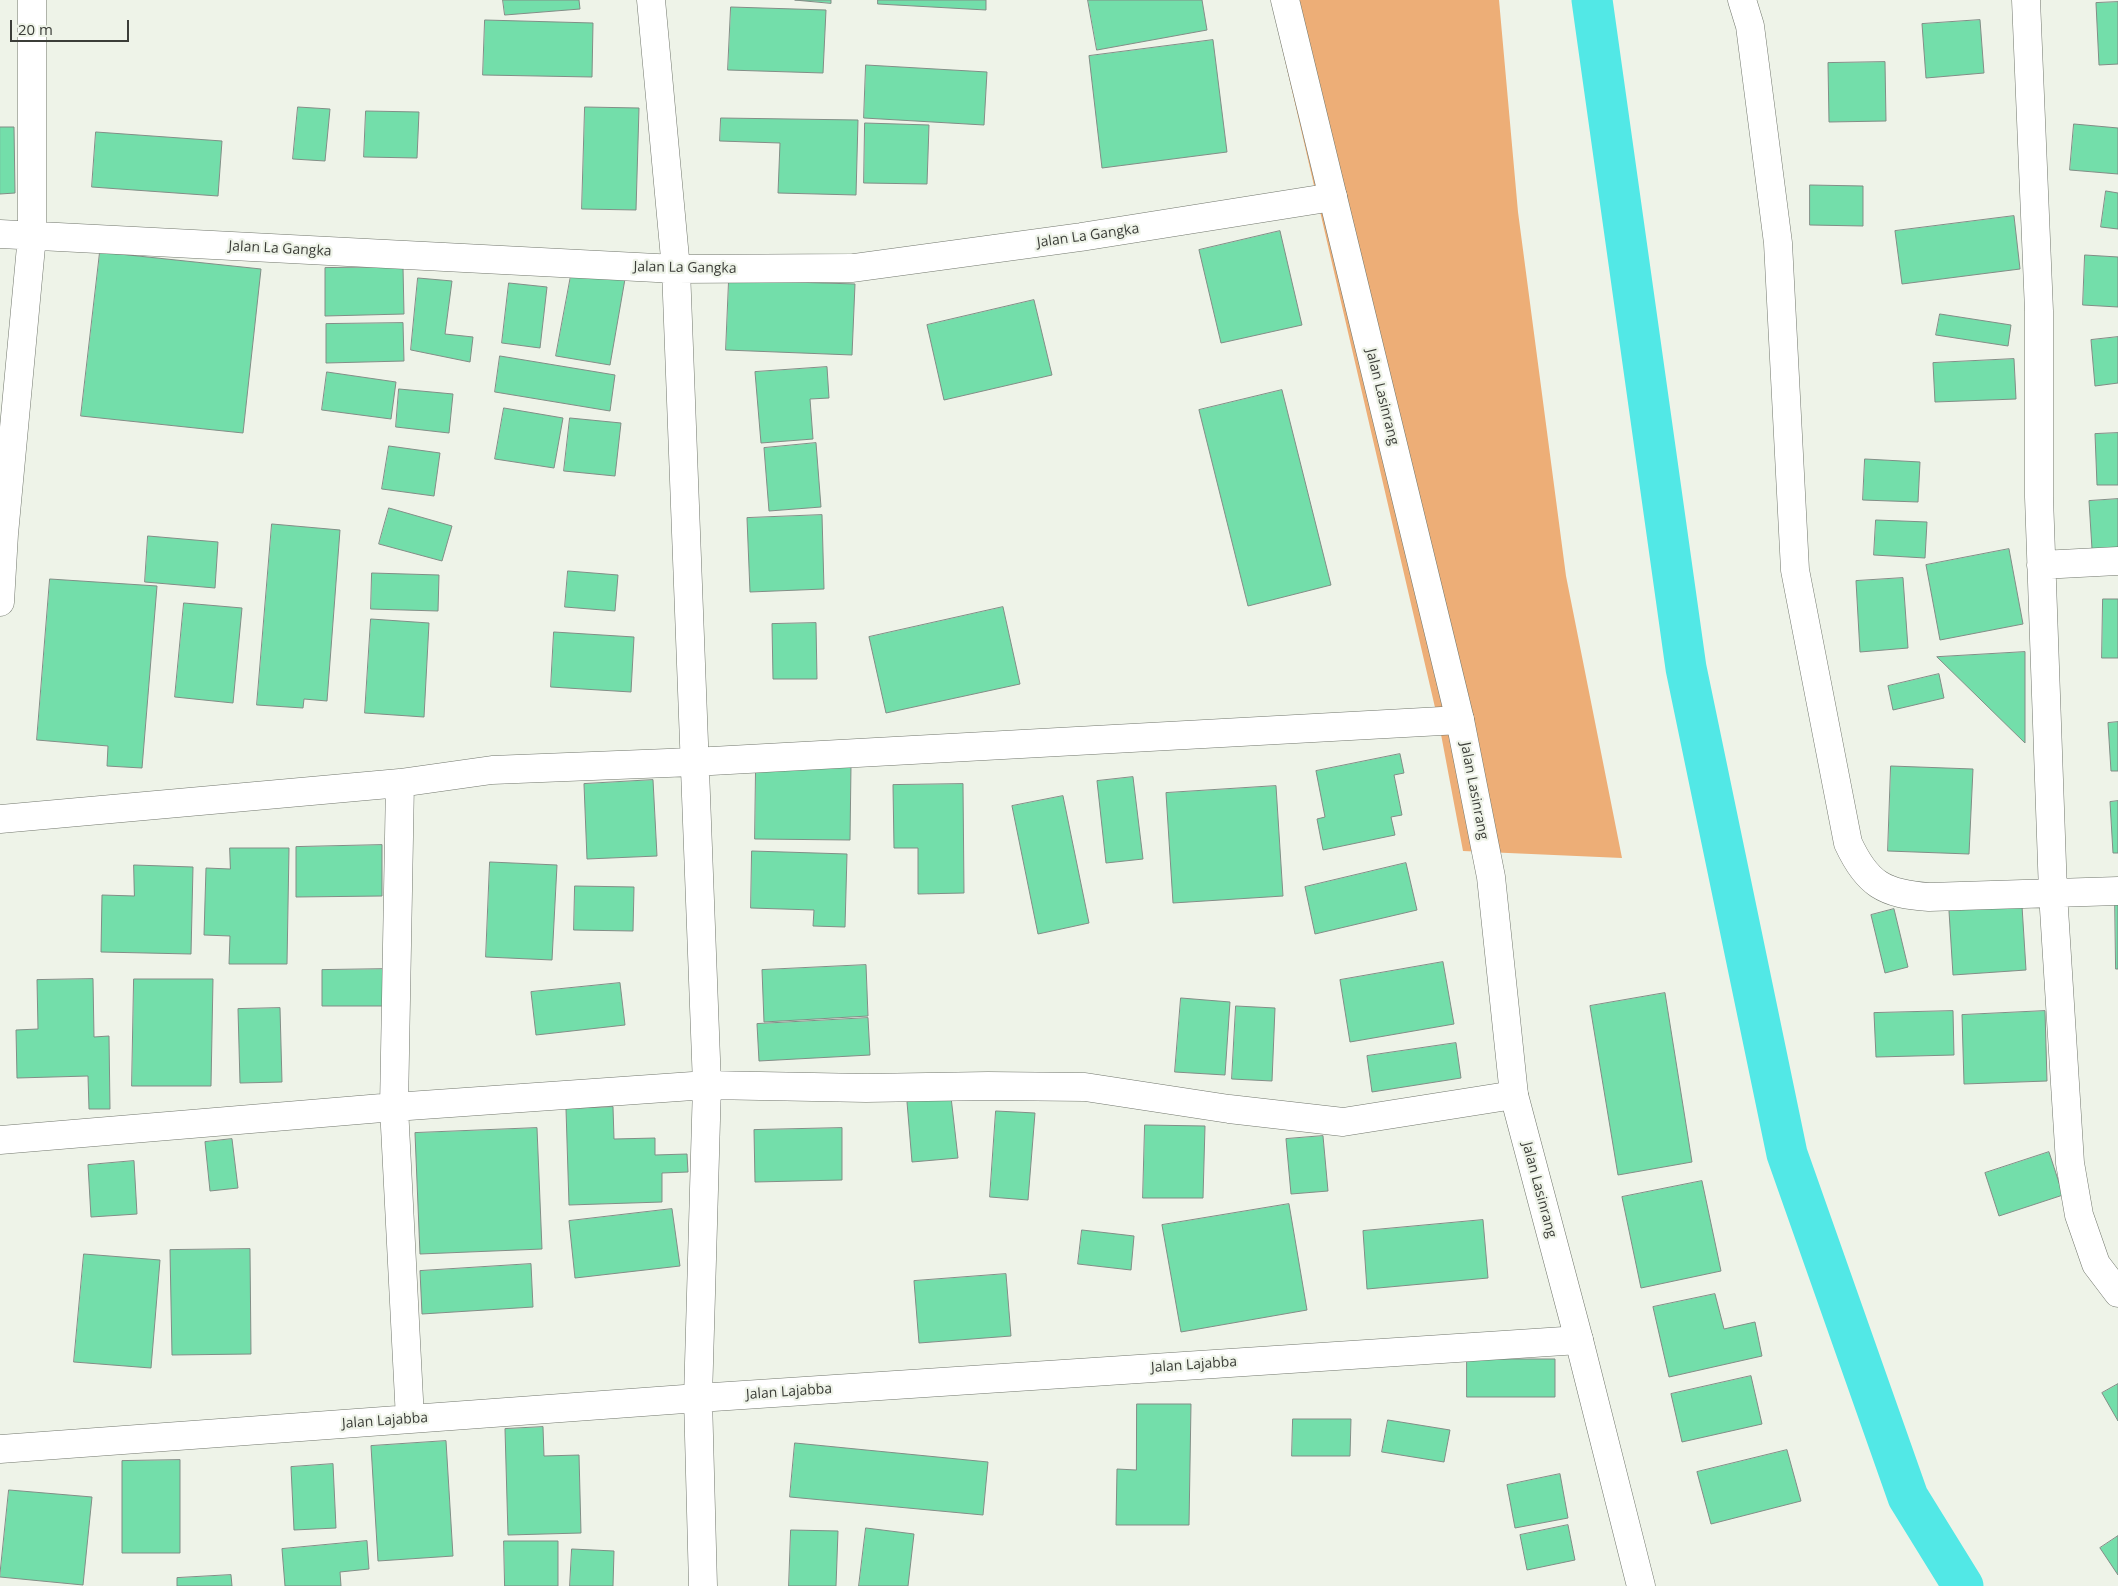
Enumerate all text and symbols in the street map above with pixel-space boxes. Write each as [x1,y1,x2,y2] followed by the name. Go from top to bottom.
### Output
[12,10,131,42] scale bar
[18,19,53,39] text: 20 m
[1036,221,1140,251] street label: Jalan La Gangka
[228,238,332,260] street label: Jalan La Gangka
[633,259,737,277] street label: Jalan La Gangka
[1362,347,1402,447] street label: Jalan Lasinrang
[1456,741,1492,841] street label: Jalan Lasinrang
[1518,1140,1560,1240] street label: Jalan Lasinrang
[1150,1354,1238,1376] street label: Jalan Lajabba
[745,1381,833,1403] street label: Jalan Lajabba
[341,1410,429,1432] street label: Jalan Lajabba

